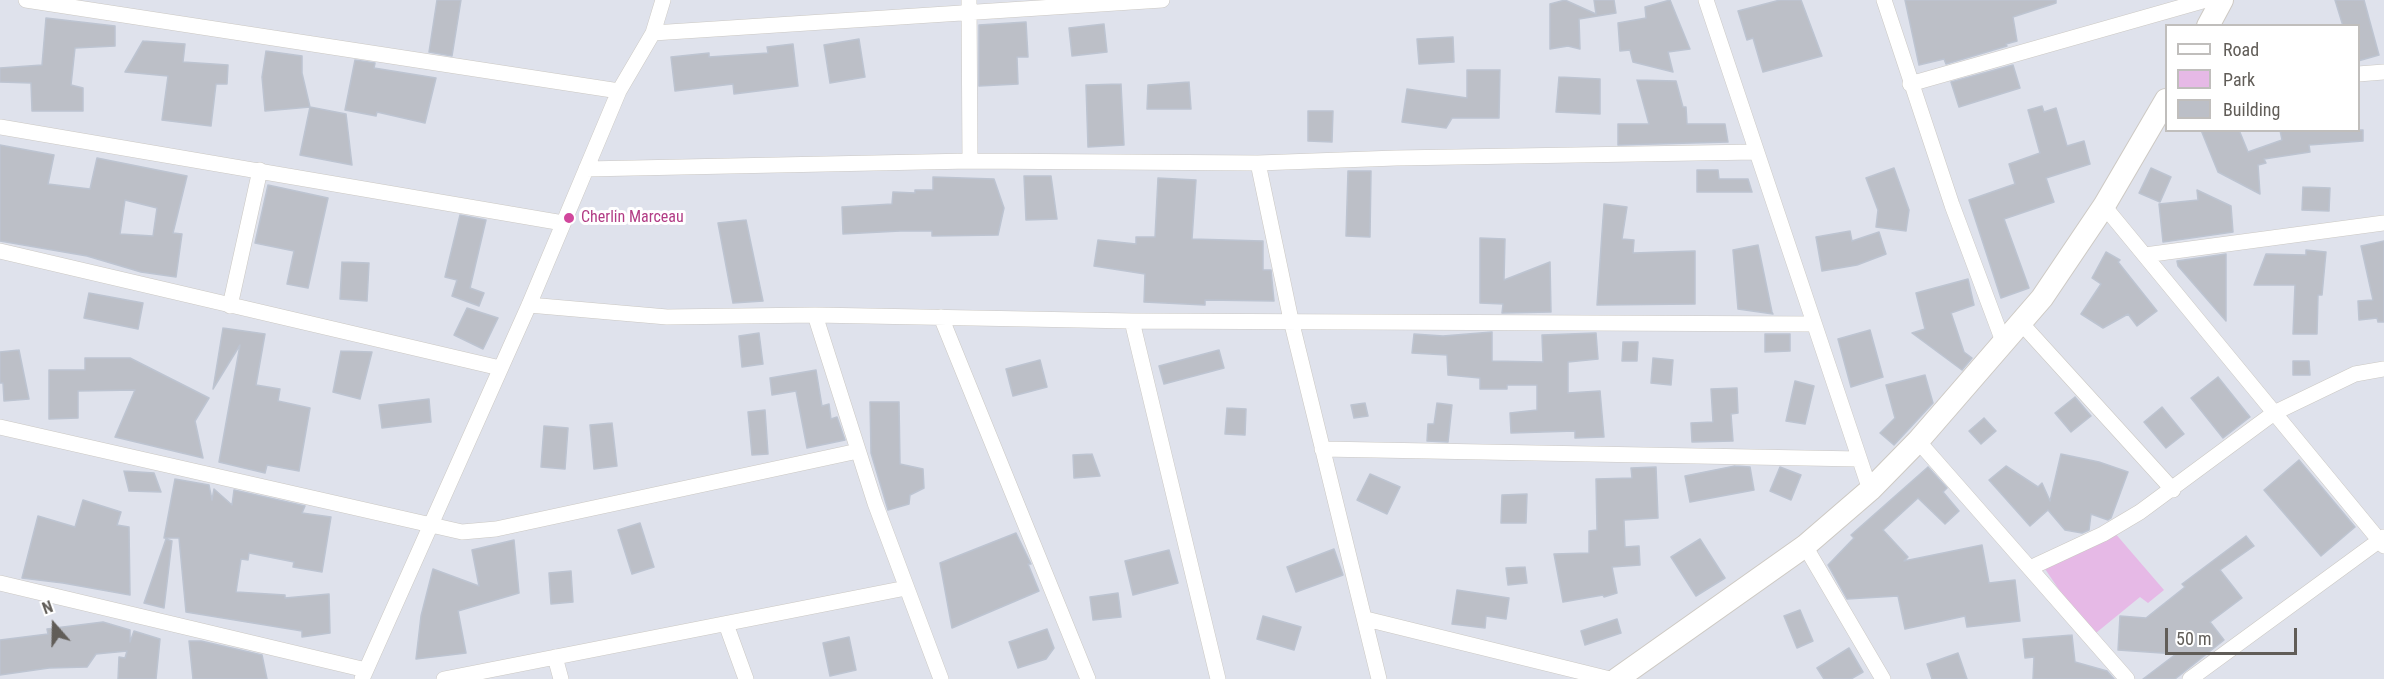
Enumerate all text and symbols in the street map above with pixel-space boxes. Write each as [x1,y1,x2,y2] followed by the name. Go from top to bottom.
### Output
[2165,24,2360,132] legend
[2223,39,2259,60] text: Road
[2223,69,2255,90] text: Park
[2223,99,2280,120] text: Building
[581,208,684,228] place label: Cherlin Marceau
[562,211,576,225] marker: Cherlin Marceau
[24,595,84,655] north arrow
[40,597,56,618] text: N
[2168,616,2300,654] scale bar
[2176,628,2211,649] text: 50 m

